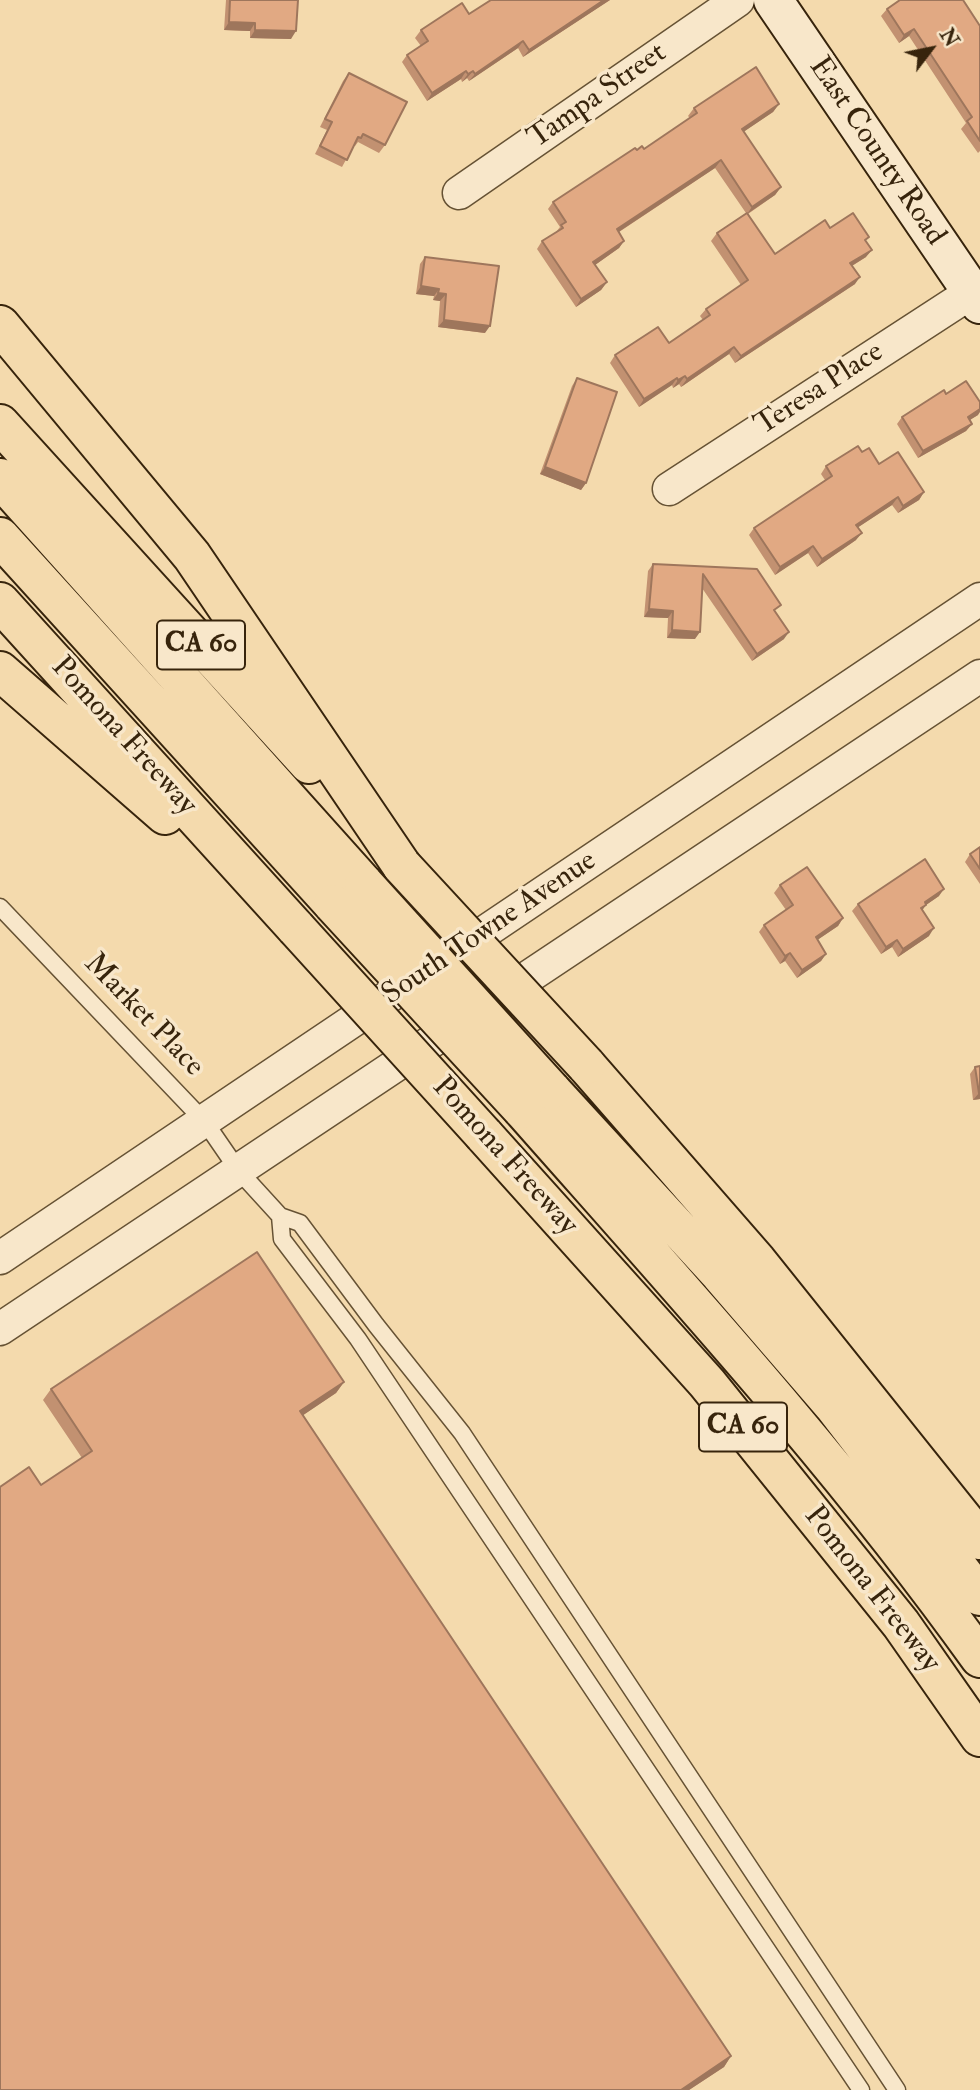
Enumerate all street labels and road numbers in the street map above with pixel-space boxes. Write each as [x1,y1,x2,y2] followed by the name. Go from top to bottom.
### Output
[522,36,674,158] street label: Tampa Street
[800,51,952,253] street label: East County Road
[749,335,891,445] street label: Teresa Place
[157,620,245,670] road number: CA 60
[42,650,204,824] street label: Pomona Freeway
[376,844,604,1014] street label: South Towne Avenue
[76,947,210,1085] street label: Market Place
[423,1070,585,1244] street label: Pomona Freeway
[699,1402,787,1452] road number: CA 60
[795,1500,947,1680] street label: Pomona Freeway

